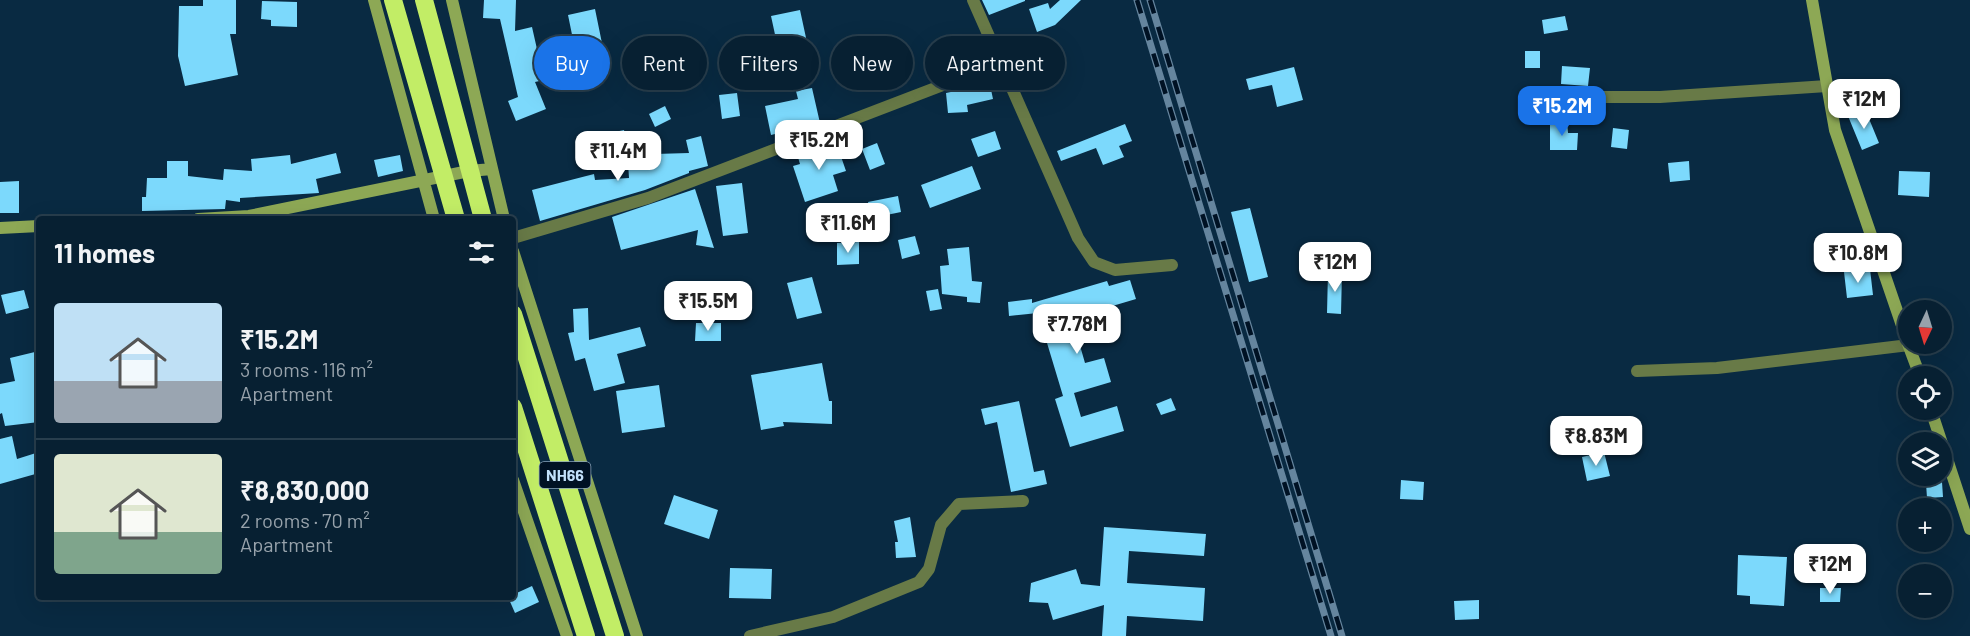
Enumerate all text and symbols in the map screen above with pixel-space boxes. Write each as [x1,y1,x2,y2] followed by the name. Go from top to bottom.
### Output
[534,36,610,90] chip: Buy
[622,36,707,90] chip: Rent
[719,36,819,90] chip: Filters
[831,36,913,90] chip: New
[925,36,1065,90] chip: Apartment
[1828,79,1900,130] pin: ₹12M
[1513,86,1611,137] pin: ₹15.2M
[1842,86,1886,110] text: ₹12M
[1532,93,1592,117] text: ₹15.2M
[770,120,868,171] pin: ₹15.2M
[789,127,849,151] text: ₹15.2M
[569,131,667,182] pin: ₹11.4M
[589,138,647,162] text: ₹11.4M
[799,203,897,254] pin: ₹11.6M
[820,210,876,234] text: ₹11.6M
[1809,233,1907,284] pin: ₹10.8M
[465,236,498,269] icon: filters
[54,237,155,268] text: 11 homes
[1828,240,1888,264] text: ₹10.8M
[1299,242,1371,293] pin: ₹12M
[1313,249,1357,273] text: ₹12M
[659,281,757,332] pin: ₹15.5M
[678,288,738,312] text: ₹15.5M
[1898,300,1952,354] north arrow
[1898,300,1952,618] map controls
[1028,304,1126,355] pin: ₹7.78M
[1047,311,1107,335] text: ₹7.78M
[240,323,318,354] text: ₹15.2M
[102,327,174,399] icon: home
[240,357,373,381] text: 3 rooms · 116 m²
[1898,366,1952,420] button: locate
[240,381,333,405] text: Apartment
[1547,416,1645,467] pin: ₹8.83M
[1564,423,1628,447] text: ₹8.83M
[1898,432,1952,486] button: layers
[540,462,590,488] road number: NH66
[240,474,369,505] text: ₹8,830,000
[102,478,174,550] icon: home
[1898,498,1952,552] button: +
[240,508,370,532] text: 2 rooms · 70 m²
[240,532,333,556] text: Apartment
[1794,544,1866,595] pin: ₹12M
[1808,551,1852,575] text: ₹12M
[1898,564,1952,618] button: −

